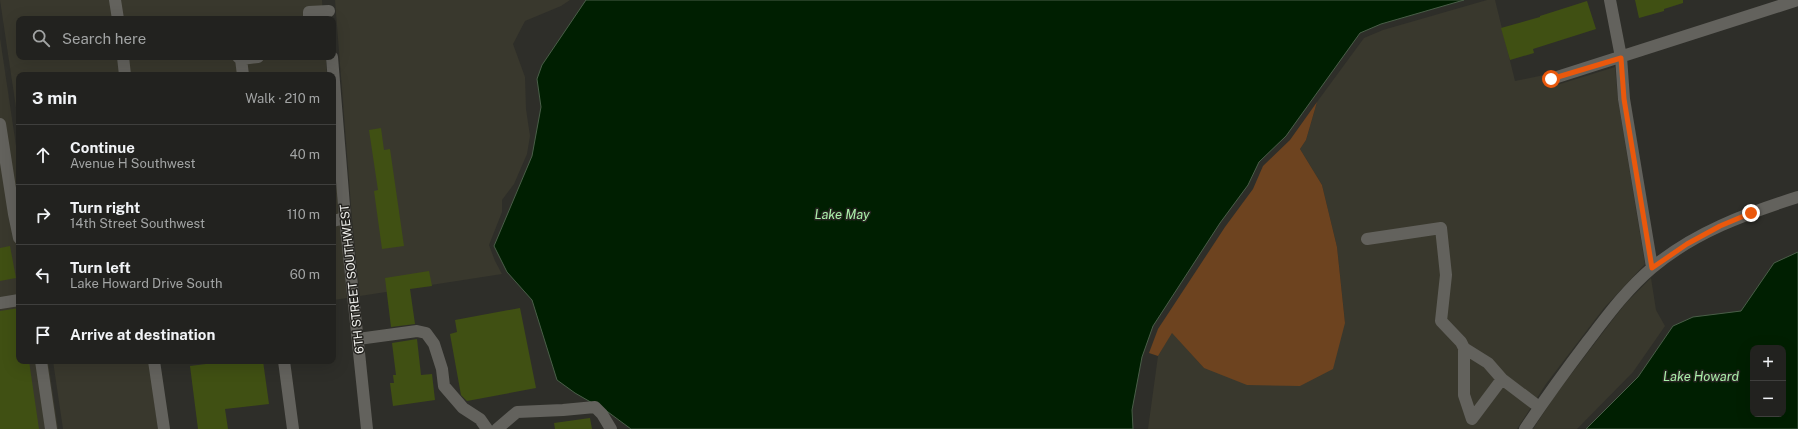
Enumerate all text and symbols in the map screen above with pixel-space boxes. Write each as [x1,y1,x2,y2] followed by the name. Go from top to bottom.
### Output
[16,16,336,60] search box
[30,27,52,49] icon: search
[62,30,146,47] text: Search here
[1542,70,1560,88] route start
[32,88,77,108] text: 3 min
[245,91,320,106] text: Walk · 210 m
[70,139,135,156] text: Continue
[32,144,54,166] icon: ahead
[289,147,320,162] text: 40 m
[70,156,196,171] text: Avenue H Southwest
[70,199,140,216] text: Turn right
[32,204,54,226] icon: right
[337,204,367,354] street label: 6TH STREET SOUTHWEST
[1742,204,1760,222] route end
[287,207,320,222] text: 110 m
[814,207,870,222] water label: Lake May
[70,216,205,231] text: 14th Street Southwest
[70,259,131,276] text: Turn left
[32,264,54,286] icon: left
[290,267,320,282] text: 60 m
[70,276,222,291] text: Lake Howard Drive South
[32,324,54,346] icon: arrive
[70,326,215,343] text: Arrive at destination
[1750,345,1786,417] map controls
[1750,345,1786,381] button: +
[1663,369,1740,384] water label: Lake Howard
[1750,381,1786,417] button: −

